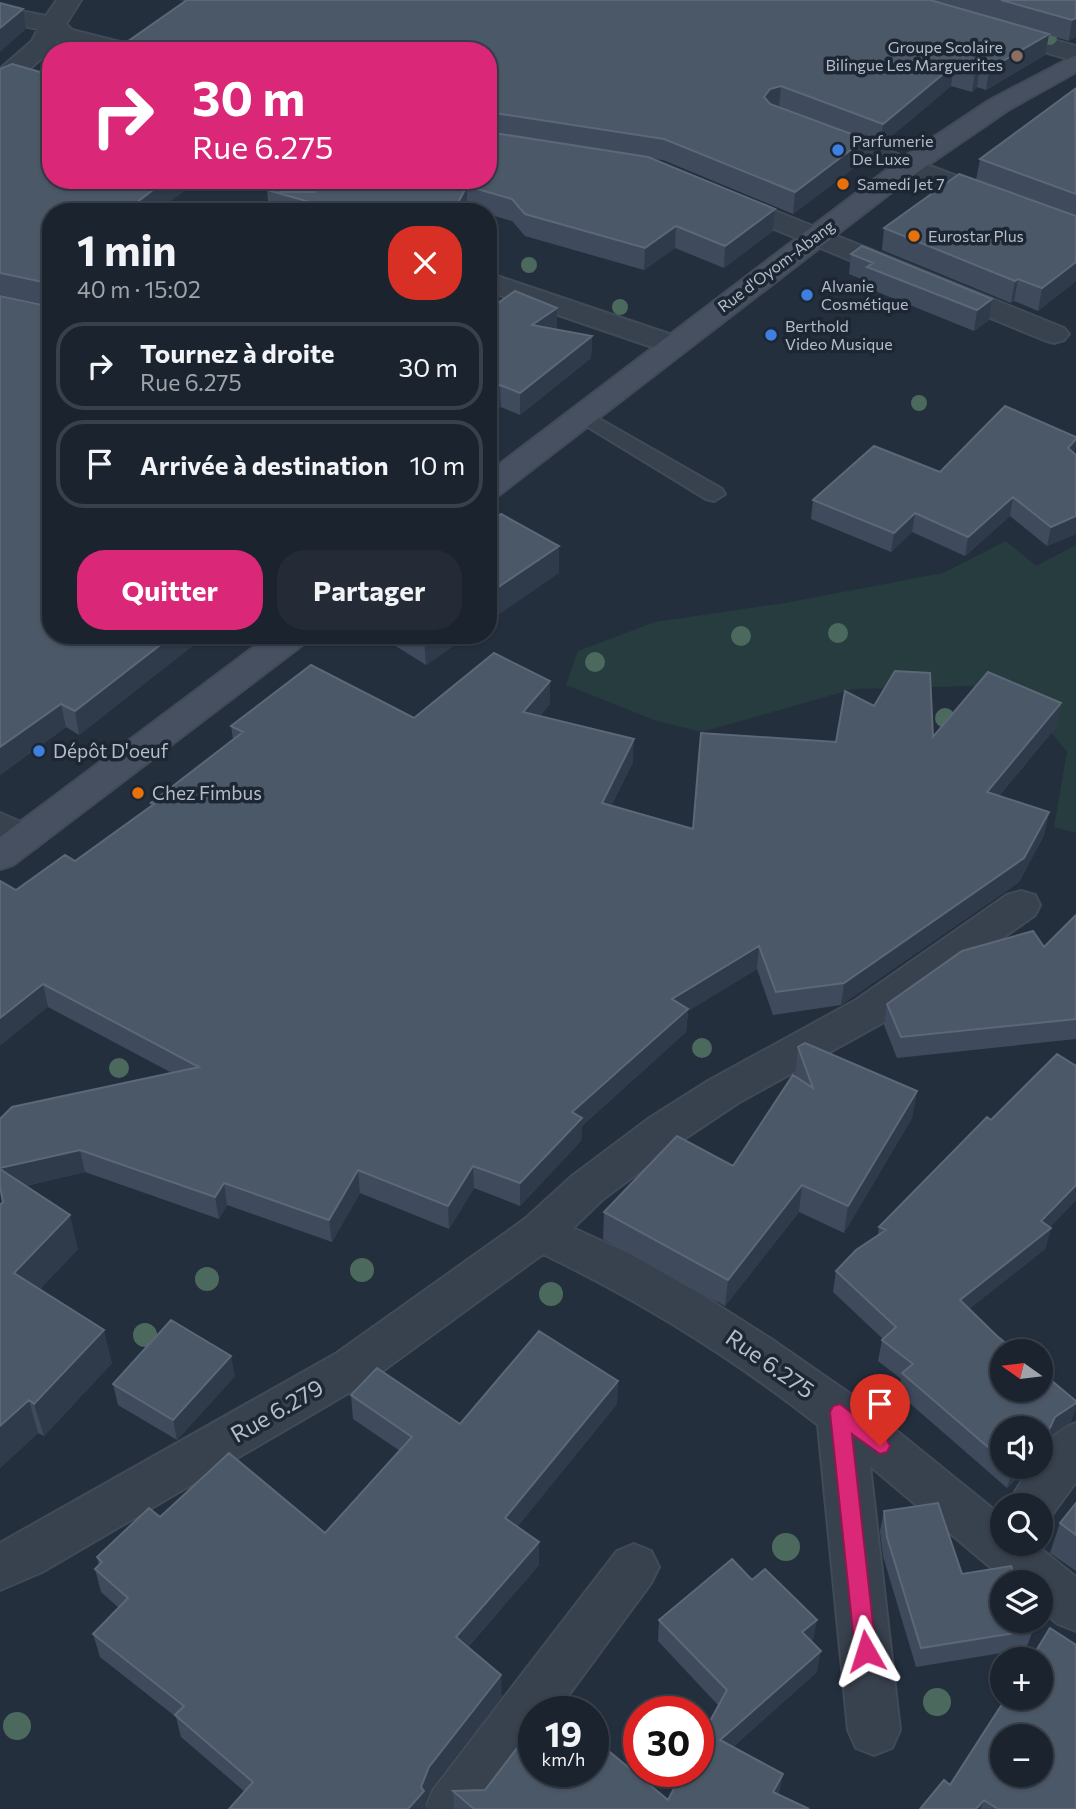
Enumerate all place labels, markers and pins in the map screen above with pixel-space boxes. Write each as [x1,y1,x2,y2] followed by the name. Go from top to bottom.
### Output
[826,37,1003,74] place label: Groupe Scolaire Bilingue Les Marguerites
[1009,48,1025,64] marker: Groupe Scolaire Bilingue Les Marguerites
[852,131,933,168] place label: Parfumerie De Luxe
[830,142,846,158] marker: Parfumerie De Luxe
[857,174,945,193] place label: Samedi Jet 7
[835,176,851,192] marker: Samedi Jet 7
[928,226,1024,245] place label: Eurostar Plus
[906,228,922,244] marker: Eurostar Plus
[821,276,908,313] place label: Alvanie Cosmétique
[799,287,815,303] marker: Alvanie Cosmétique
[785,316,893,353] place label: Berthold Video Musique
[763,327,779,343] marker: Berthold Video Musique
[53,739,169,762] place label: Dépôt D'oeuf
[31,743,47,759] marker: Dépôt D'oeuf
[152,781,262,804] place label: Chez Fimbus
[130,785,146,801] marker: Chez Fimbus
[850,1374,910,1446] pin

